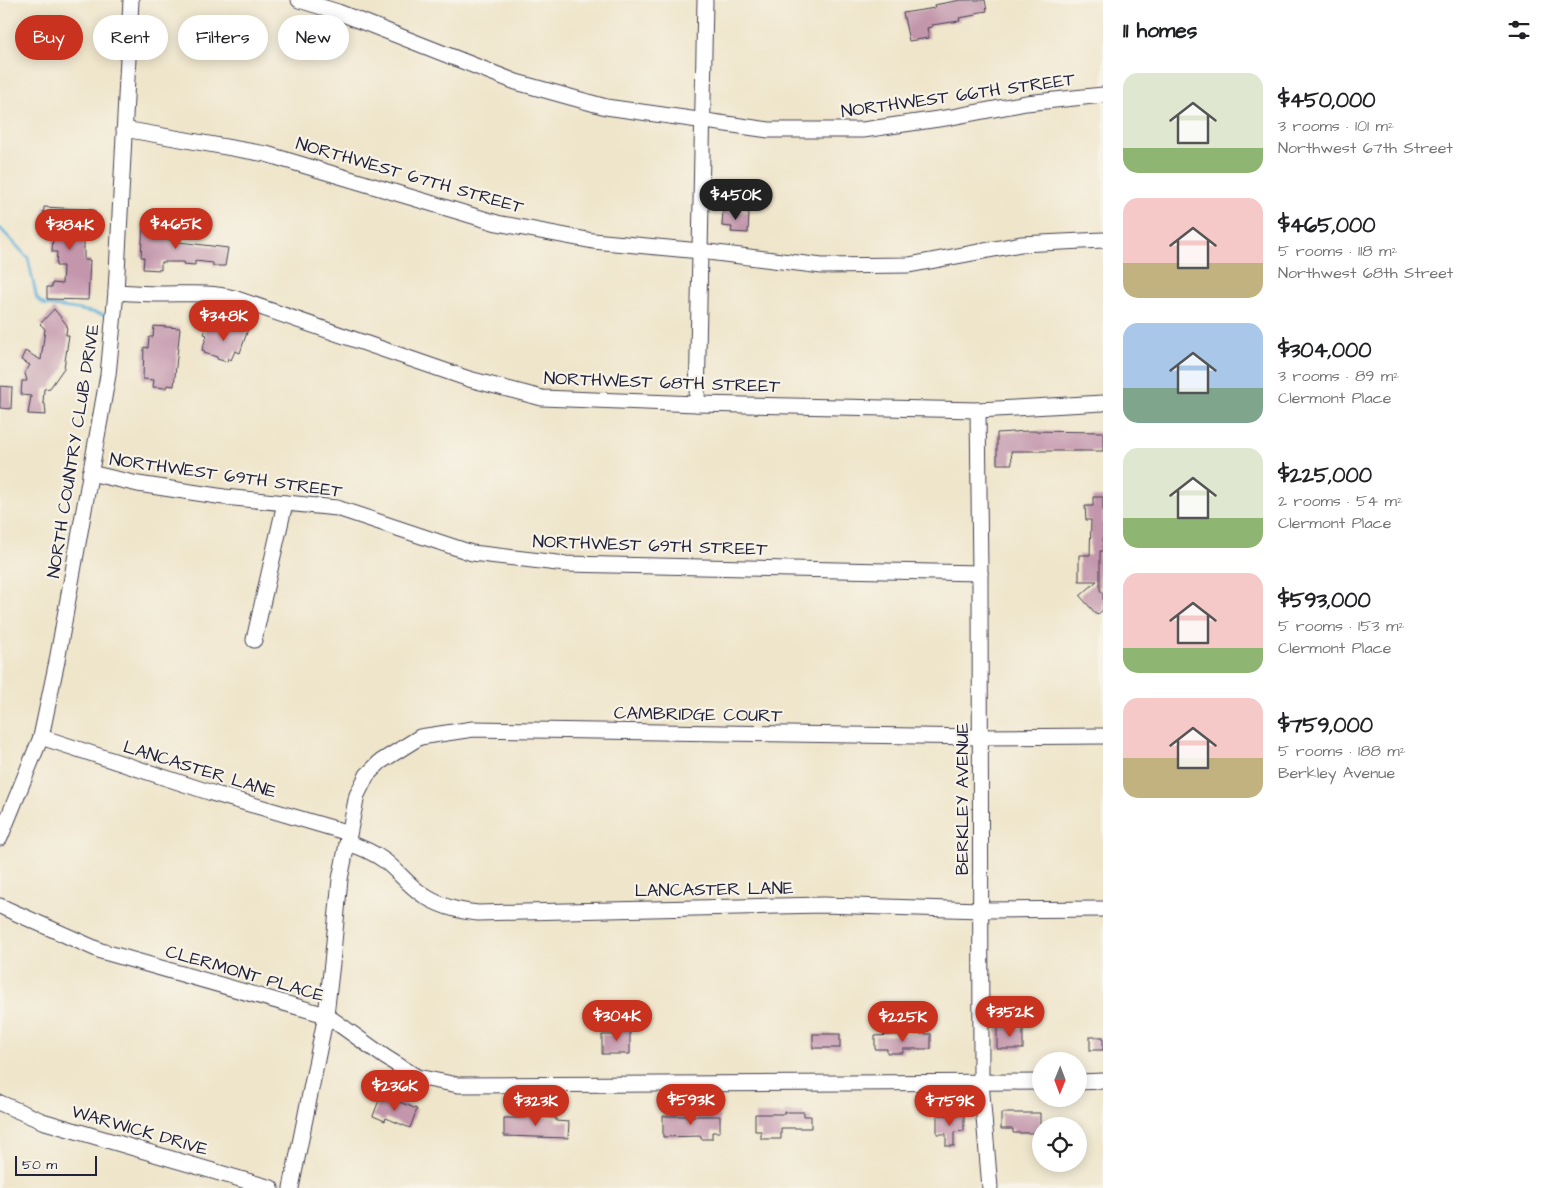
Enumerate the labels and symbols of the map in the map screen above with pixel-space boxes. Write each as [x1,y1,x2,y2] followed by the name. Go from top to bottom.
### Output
[840,67,1077,124] street label: NORTHWEST 66TH STREET
[293,131,527,220] street label: NORTHWEST 67TH STREET
[701,178,771,221] pin: $450K
[35,208,105,251] pin: $384K
[141,208,211,250] pin: $465K
[189,300,259,342] pin: $348K
[41,322,106,580] street label: NORTH COUNTRY CLUB DRIVE
[543,366,781,399] street label: NORTHWEST 68TH STREET
[108,447,345,504] street label: NORTHWEST 69TH STREET
[532,529,769,562] street label: NORTHWEST 69TH STREET
[614,701,783,728] street label: CAMBRIDGE COURT
[950,722,975,875] street label: BERKLEY AVENUE
[120,734,280,805] street label: LANCASTER LANE
[634,876,794,903] street label: LANCASTER LANE
[162,939,328,1008] street label: CLERMONT PLACE
[975,996,1045,1038] pin: $352K
[582,1000,652,1042] pin: $304K
[868,1000,938,1043] pin: $225K
[1032,1052,1088,1108] north arrow
[360,1070,430,1112] pin: $236K
[501,1084,571,1127] pin: $323K
[656,1084,726,1126] pin: $593K
[915,1084,985,1127] pin: $759K
[69,1099,211,1162] street label: WARWICK DRIVE
[15,1153,98,1176] scale bar

